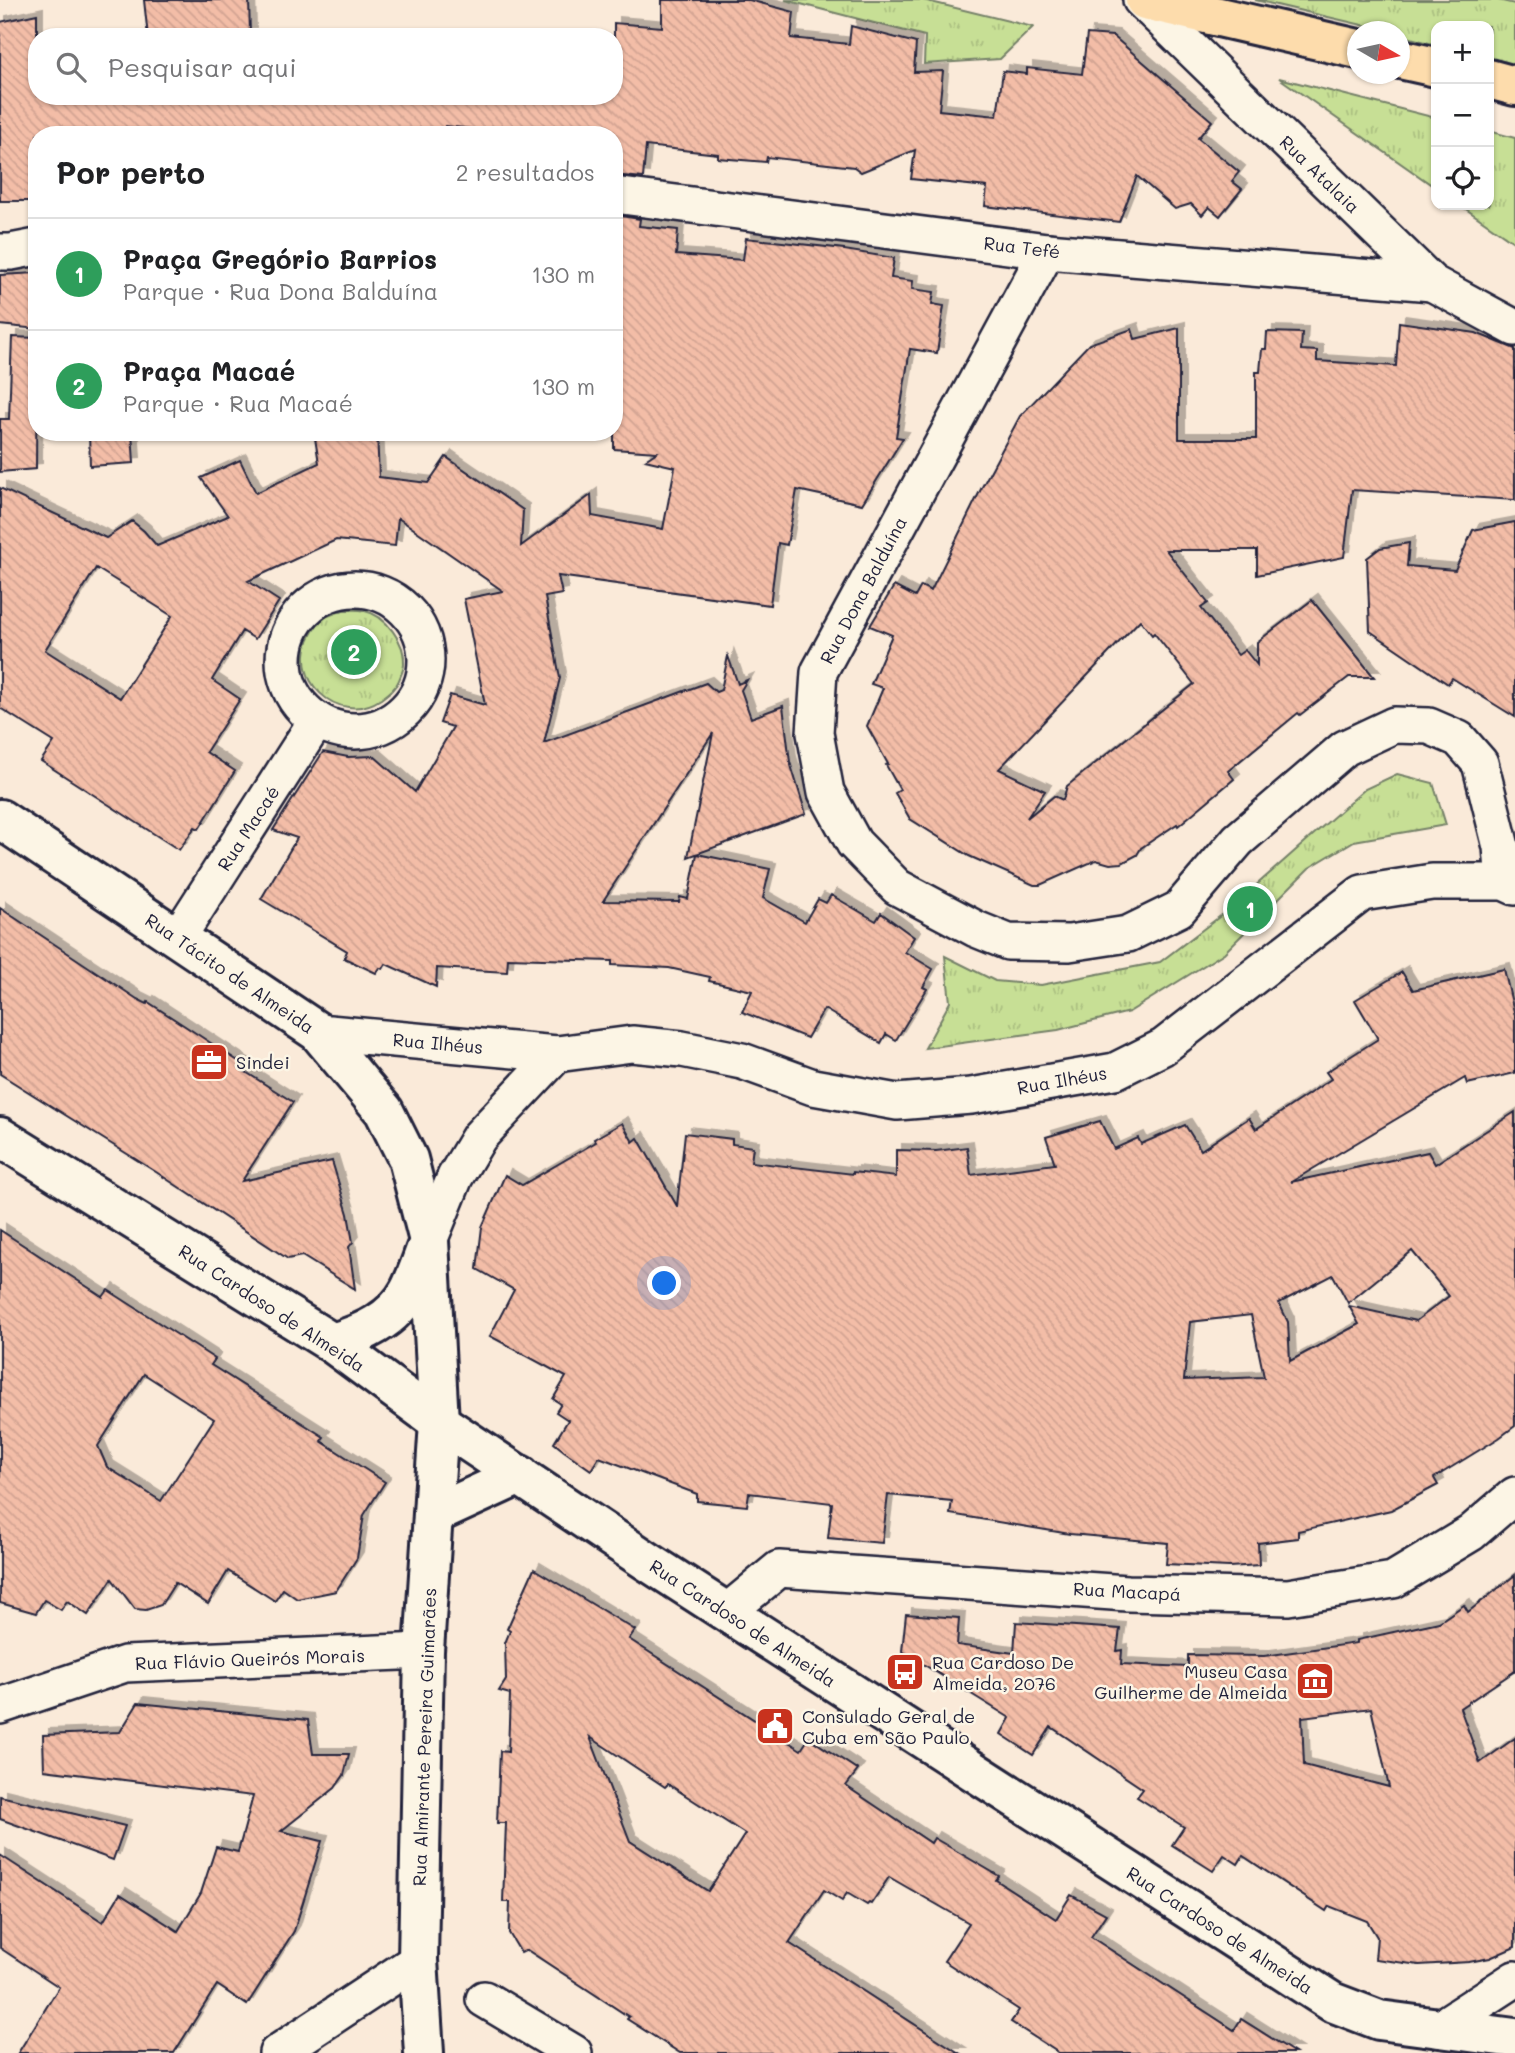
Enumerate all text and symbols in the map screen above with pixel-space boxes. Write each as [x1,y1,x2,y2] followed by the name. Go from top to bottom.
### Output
[1347,21,1410,84] north arrow
[1431,21,1494,210] map controls
[1431,21,1494,84] button: +
[28,28,623,105] search box
[52,48,90,86] icon: search
[108,50,297,84] text: Pesquisar aqui
[1431,84,1494,147] button: −
[1275,130,1365,218] street label: Rua Atalaia
[1431,147,1494,210] button: locate
[56,152,205,192] text: Por perto
[456,157,595,187] text: 2 resultados
[982,230,1062,264] street label: Rua Tefé
[123,242,437,276] text: Praça Gregório Barrios
[74,259,84,289] text: 1
[531,259,595,289] text: 130 m
[123,276,438,306] text: Parque · Rua Dona Balduína
[123,354,295,388] text: Praça Macaé
[73,371,85,401] text: 2
[531,371,595,401] text: 130 m
[123,388,353,418] text: Parque · Rua Macaé
[814,512,912,668] street label: Rua Dona Balduína
[331,626,377,678] pin: 2
[212,781,284,875] street label: Rua Macaé
[1227,883,1273,935] pin: 1
[141,907,319,1039] street label: Rua Tácito de Almeida
[392,1027,484,1059] street label: Rua Ilhéus
[188,1041,230,1083] office icon: Sindei
[236,1050,290,1074] place label: Sindei
[1015,1060,1109,1100] street label: Rua Ilhéus
[174,1239,370,1377] street label: Rua Cardoso de Almeida
[647,1266,681,1300] your location
[645,1554,841,1692] street label: Rua Cardoso de Almeida
[1072,1576,1182,1606] street label: Rua Macapá
[407,1587,441,1887] street label: Rua Almirante Pereira Guimarães
[135,1643,365,1675] street label: Rua Flávio Queirós Morais
[932,1650,1074,1695] place label: Rua Cardoso De Almeida, 2076
[884,1651,926,1693] bus stop icon: Rua Cardoso De Almeida, 2076
[1094,1659,1288,1704] place label: Museu Casa Guilherme de Almeida
[1294,1660,1336,1702] museum icon: Museu Casa Guilherme de Almeida
[802,1704,975,1749] place label: Consulado Geral de Cuba em São Paulo
[754,1705,796,1747] public building icon: Consulado Geral de Cuba em São Paulo
[1122,1861,1318,1999] street label: Rua Cardoso de Almeida

